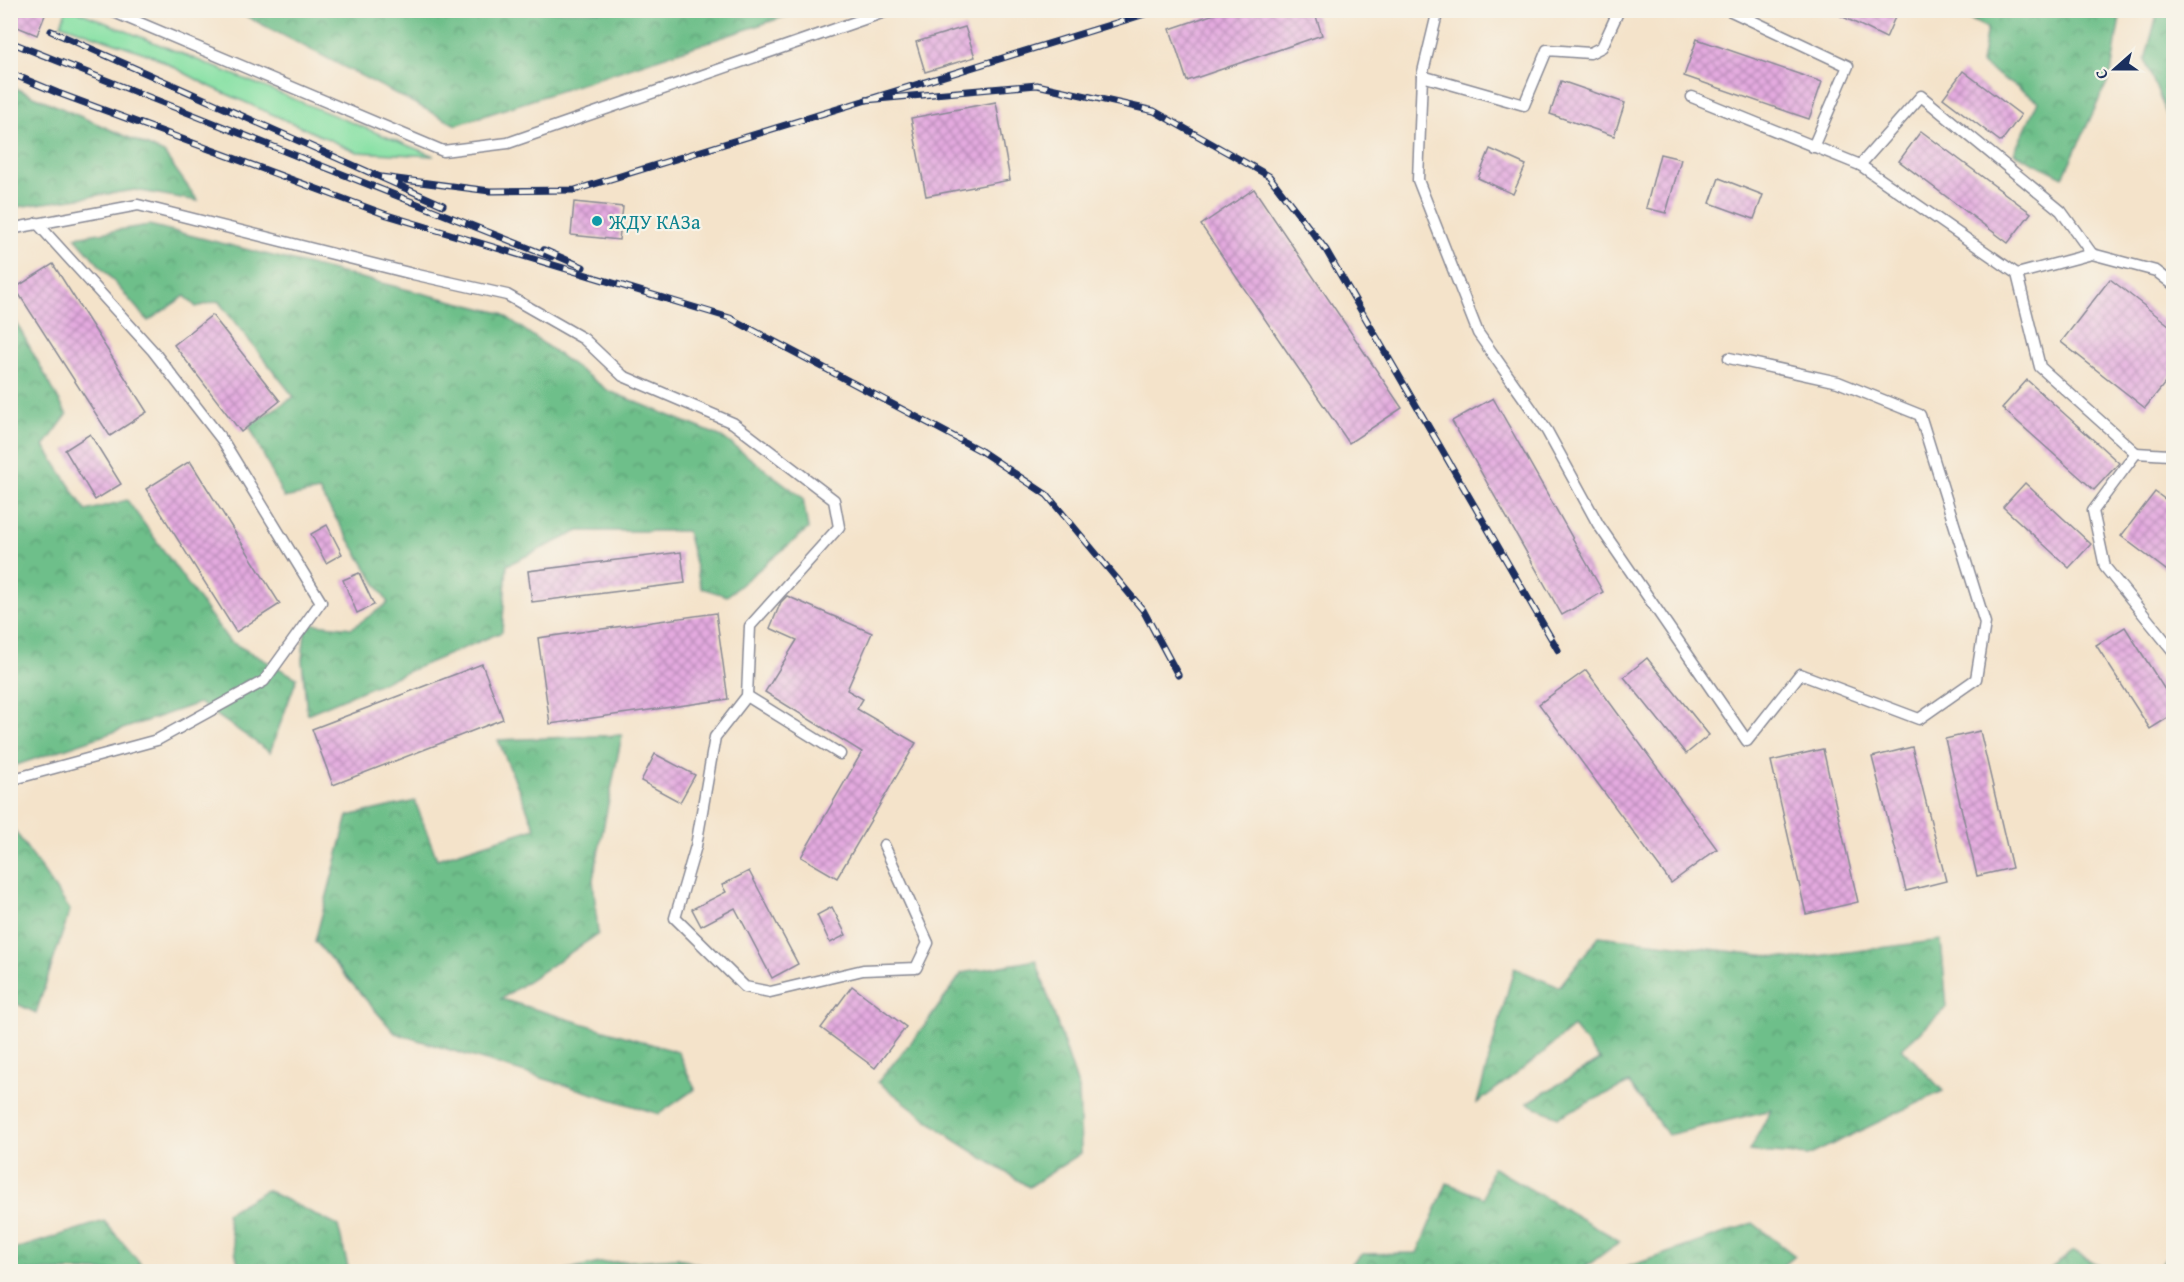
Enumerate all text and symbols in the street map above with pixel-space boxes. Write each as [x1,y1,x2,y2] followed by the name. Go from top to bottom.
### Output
[2085,39,2145,99] north arrow
[2088,66,2114,83] text: С
[608,207,701,236] place label: ЖДУ КАЗа
[590,214,604,228] marker: ЖДУ КАЗа

